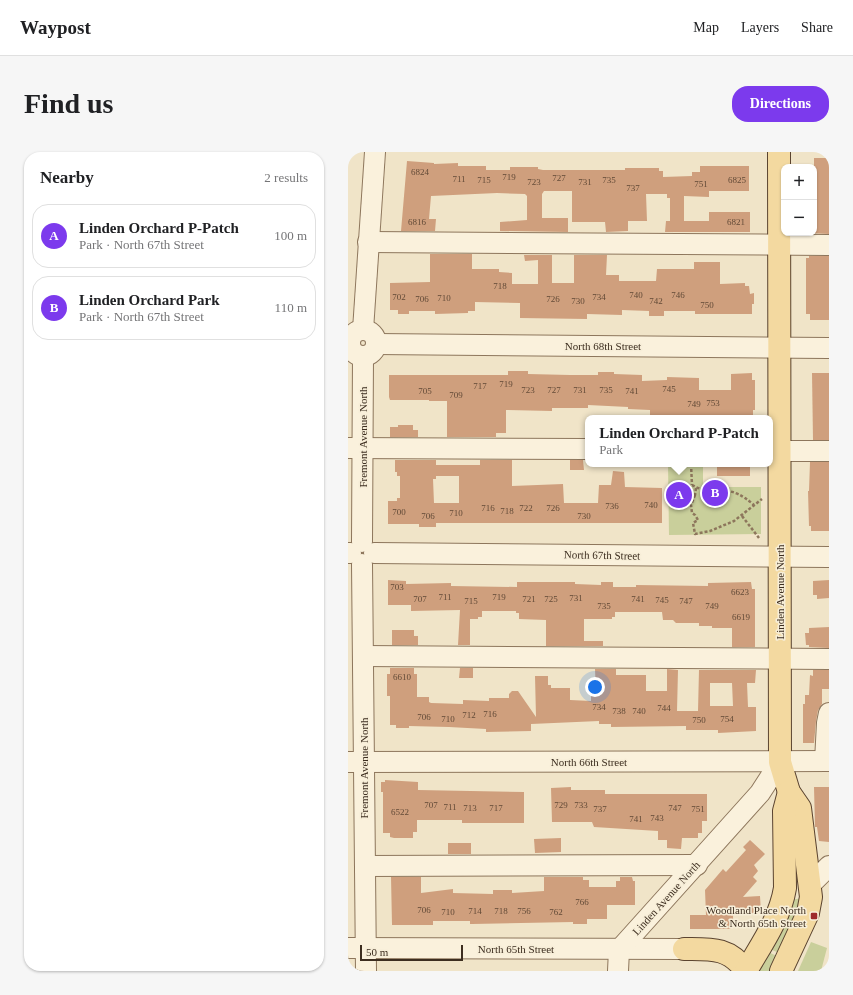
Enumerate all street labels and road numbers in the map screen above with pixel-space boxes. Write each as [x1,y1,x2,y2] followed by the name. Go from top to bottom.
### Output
[565,340,641,352] street label: North 68th Street
[357,386,369,488] street label: Fremont Avenue North
[774,544,786,640] street label: Linden Avenue North
[564,548,640,562] street label: North 67th Street
[358,717,370,819] street label: Fremont Avenue North
[551,756,627,768] street label: North 66th Street
[630,858,703,937] street label: Linden Avenue North
[478,943,554,955] street label: North 65th Street

